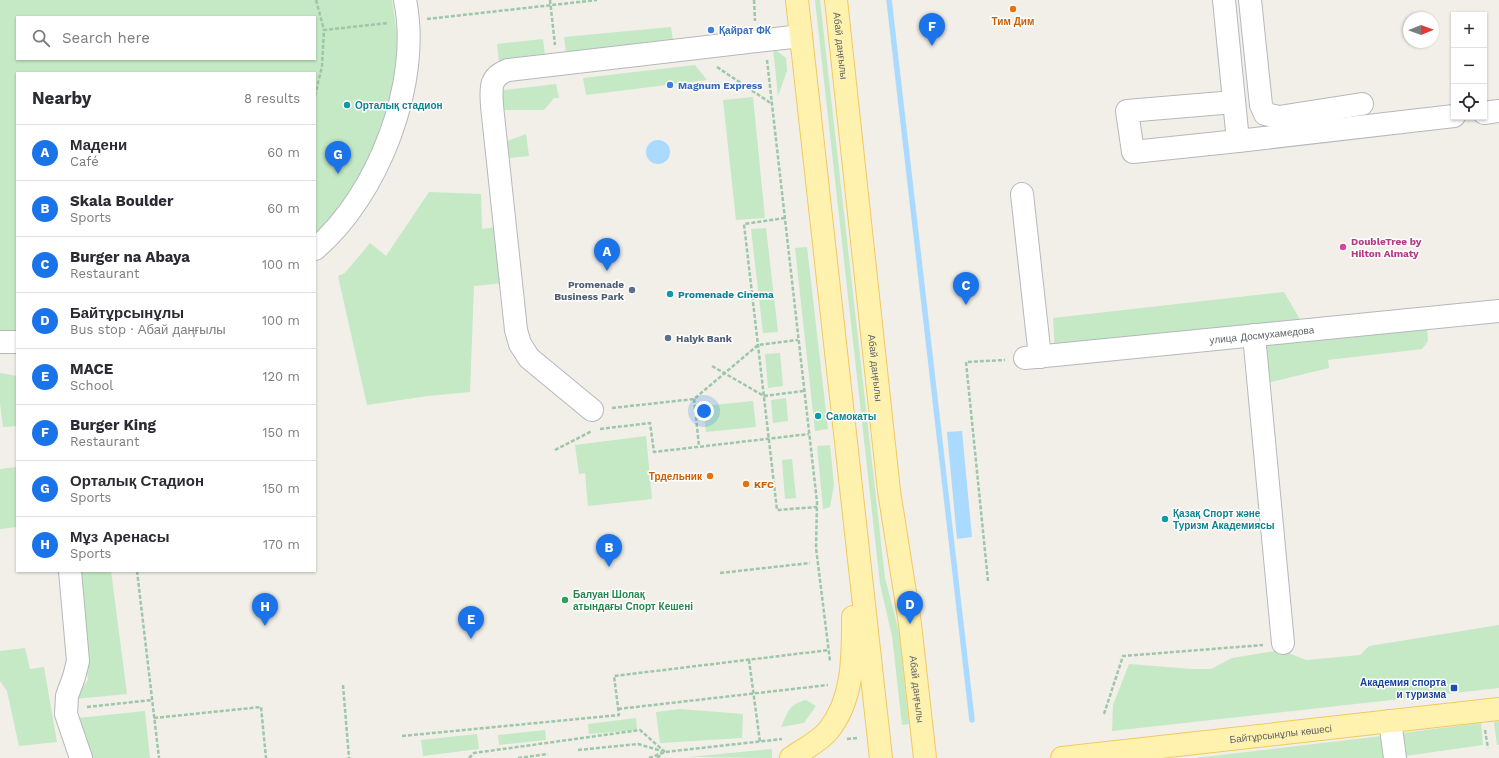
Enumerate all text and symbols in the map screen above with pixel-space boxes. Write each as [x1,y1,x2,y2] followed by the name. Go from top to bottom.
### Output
[1008,4,1018,14] marker: Тим Дим
[831,12,850,80] street label: Абай даңғылы
[1403,12,1439,48] north arrow
[1451,12,1487,120] map controls
[1451,12,1487,48] button: +
[919,13,945,46] pin: F
[16,16,316,60] search box
[992,16,1034,27] place label: Тим Дим
[706,25,716,35] marker: Қайрат ФК
[719,25,772,36] place label: Қайрат ФК
[30,27,52,49] icon: search
[62,29,150,47] text: Search here
[1451,48,1487,84] button: −
[665,80,675,90] marker: Magnum Express
[678,80,763,91] place label: Magnum Express
[1451,84,1487,120] button: locate
[32,88,91,108] text: Nearby
[244,91,300,106] text: 8 results
[342,100,352,110] marker: Орталық стадион
[355,100,443,111] place label: Орталық стадион
[70,136,127,154] text: Мадени
[325,141,351,174] pin: G
[41,145,49,160] text: A
[267,145,300,160] text: 60 m
[70,154,99,169] text: Café
[70,192,173,210] text: Skala Boulder
[41,201,49,216] text: B
[267,201,300,216] text: 60 m
[70,210,111,225] text: Sports
[1351,236,1422,259] place label: DoubleTree by Hilton Almaty
[594,238,620,271] pin: A
[1338,242,1348,252] marker: DoubleTree by Hilton Almaty
[70,248,190,266] text: Burger na Abaya
[41,257,49,272] text: C
[262,257,300,272] text: 100 m
[70,266,140,281] text: Restaurant
[953,272,979,305] pin: C
[554,279,625,302] place label: Promenade Business Park
[627,285,637,295] marker: Promenade Business Park
[665,289,675,299] marker: Promenade Cinema
[678,289,774,300] place label: Promenade Cinema
[70,304,184,322] text: Байтұрсынұлы
[40,313,50,328] text: D
[262,313,300,328] text: 100 m
[70,322,226,337] text: Bus stop · Абай даңғылы
[1209,324,1315,346] street label: улица Досмухамедова
[663,333,673,343] marker: Halyk Bank
[676,333,733,344] place label: Halyk Bank
[866,334,884,402] street label: Абай даңғылы
[70,360,113,378] text: MACE
[41,369,49,384] text: E
[262,369,300,384] text: 120 m
[70,378,113,393] text: School
[694,401,714,421] your location
[813,411,823,421] marker: Самокаты
[826,411,876,422] place label: Самокаты
[70,416,156,434] text: Burger King
[41,425,49,440] text: F
[262,425,300,440] text: 150 m
[70,434,140,449] text: Restaurant
[649,471,703,482] place label: Трдельник
[705,471,715,481] marker: Трдельник
[70,472,204,490] text: Орталық Стадион
[741,479,751,489] marker: KFC
[754,479,774,490] place label: KFC
[40,481,50,496] text: G
[262,481,300,496] text: 150 m
[70,490,111,505] text: Sports
[1173,508,1274,531] place label: Қазақ Спорт және Туризм Академиясы
[1160,514,1170,524] marker: Қазақ Спорт және Туризм Академиясы
[70,528,169,546] text: Мұз Аренасы
[596,534,622,567] pin: B
[40,537,50,552] text: H
[263,537,300,552] text: 170 m
[70,546,111,561] text: Sports
[573,589,693,612] place label: Балуан Шолақ атындағы Спорт Кешені
[897,591,923,624] pin: D
[252,593,278,626] pin: H
[560,595,570,605] marker: Балуан Шолақ атындағы Спорт Кешені
[458,606,484,639] pin: E
[908,655,926,723] street label: Абай даңғылы
[1360,677,1446,700] place label: Академия спорта и туризма
[1449,683,1459,693] marker: Академия спорта и туризма
[1229,723,1332,745] street label: Байтұрсынұлы көшесі

